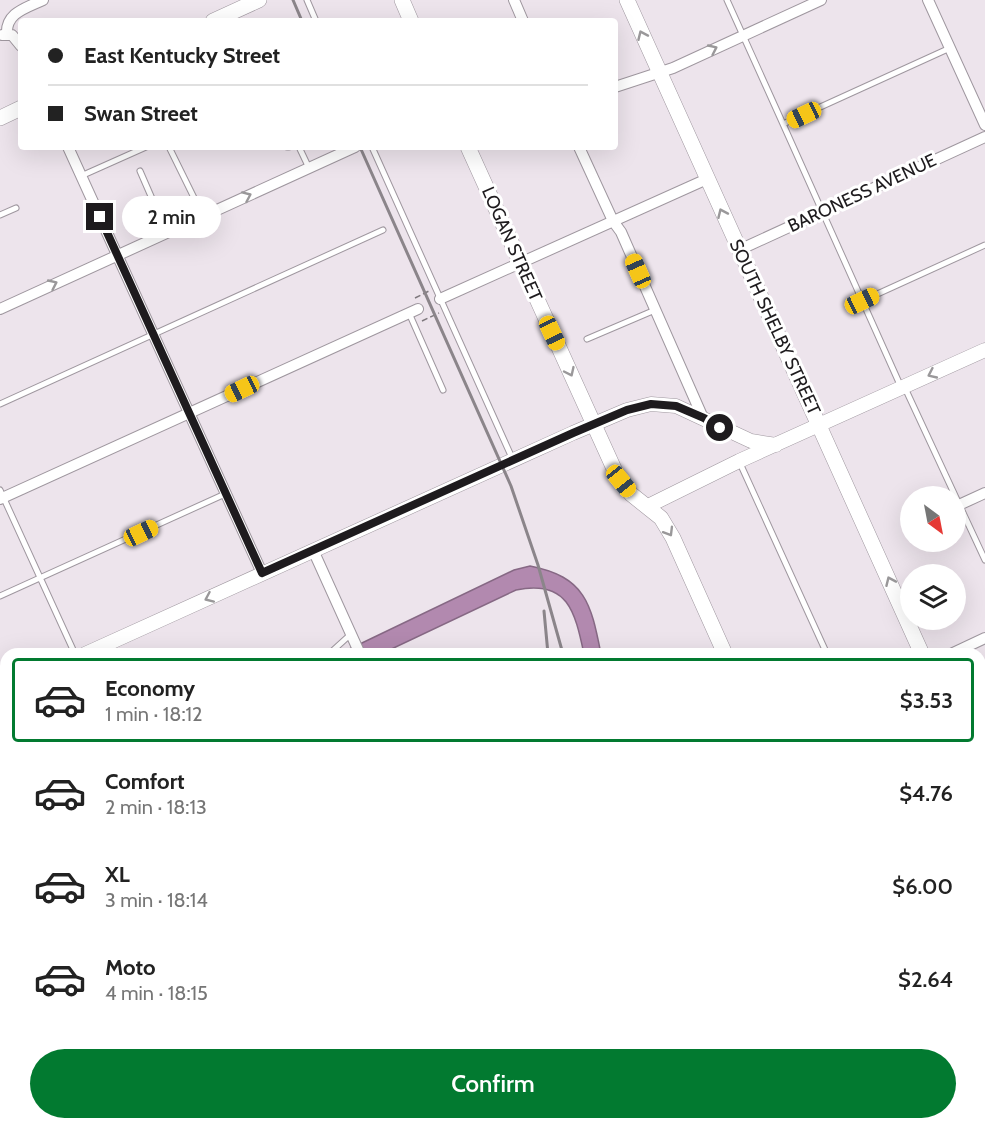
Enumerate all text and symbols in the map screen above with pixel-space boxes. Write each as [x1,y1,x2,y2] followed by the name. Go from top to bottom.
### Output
[637,30,649,41] one-way arrow
[84,42,280,69] text: East Kentucky Street
[706,45,717,57] one-way arrow
[784,99,824,131] car
[84,100,198,127] text: Swan Street
[784,149,940,237] street label: BARONESS AVENUE
[477,183,547,305] street label: LOGAN STREET
[241,191,252,203] one-way arrow
[121,196,220,238] callout: 2 min
[86,203,113,230] route end
[147,205,196,229] text: 2 min
[718,208,730,219] one-way arrow
[725,236,825,419] street label: SOUTH SHELBY STREET
[622,251,654,291] car
[47,279,58,291] one-way arrow
[842,285,882,317] car
[536,313,568,353] car
[563,366,575,377] one-way arrow
[927,367,938,379] one-way arrow
[222,373,262,405] car
[706,414,733,441] route start
[603,461,639,501] car
[900,486,966,552] north arrow
[900,486,966,630] map controls
[121,517,161,549] car
[662,526,674,536] one-way arrow
[900,564,966,630] button: layers
[885,577,897,588] one-way arrow
[204,590,215,602] one-way arrow
[33,673,87,727] icon: car
[105,675,195,702] text: Economy
[900,687,953,714] text: $3.53
[105,702,203,726] text: 1 min · 18:12
[33,766,87,820] icon: car
[105,768,184,795] text: Comfort
[899,780,953,807] text: $4.76
[105,795,207,819] text: 2 min · 18:13
[33,859,87,913] icon: car
[105,861,130,888] text: XL
[892,873,953,900] text: $6.00
[105,888,208,912] text: 3 min · 18:14
[33,952,87,1006] icon: car
[105,954,156,981] text: Moto
[898,966,953,993] text: $2.64
[105,981,208,1005] text: 4 min · 18:15
[30,1049,956,1118] button: Confirm

